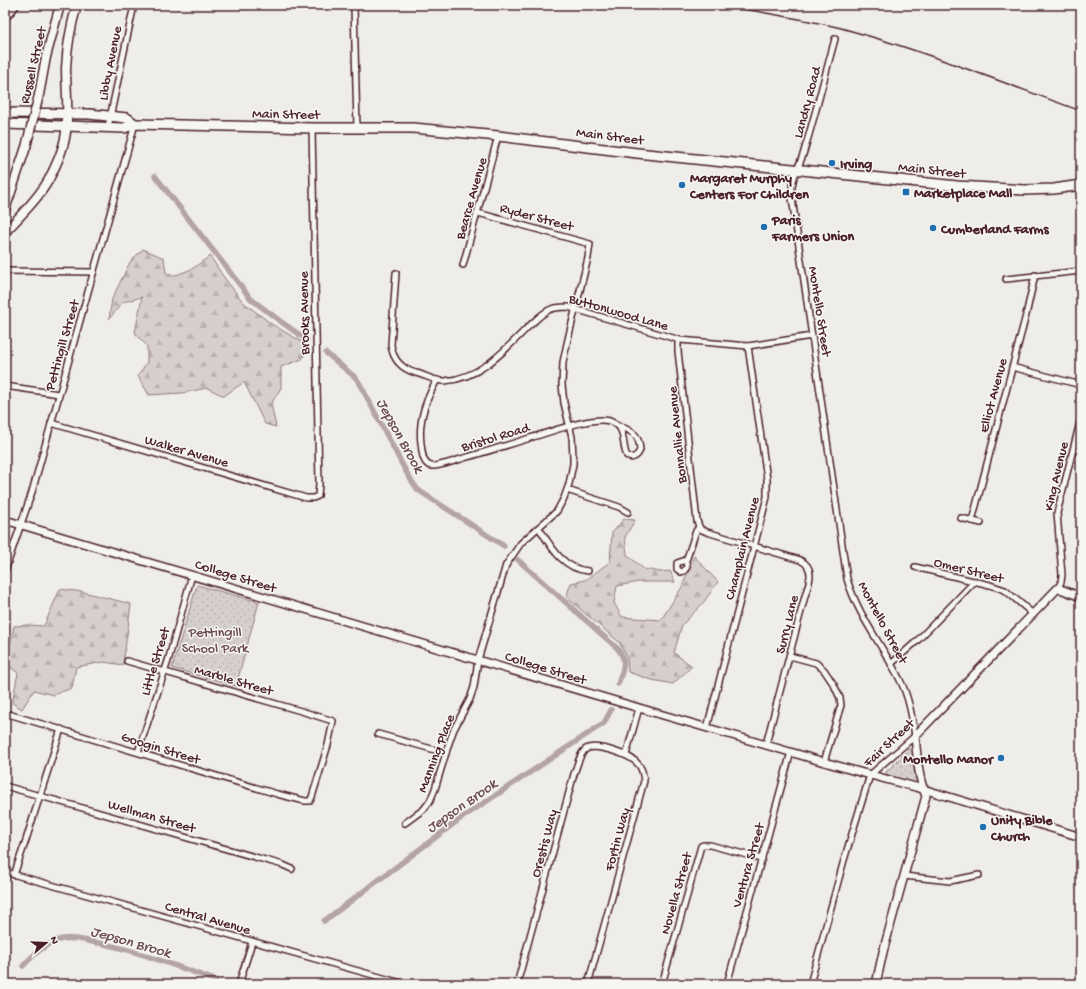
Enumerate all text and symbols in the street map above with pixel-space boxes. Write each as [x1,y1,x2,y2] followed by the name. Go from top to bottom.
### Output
[17,24,52,106] street label: Russell Street
[96,24,127,102] street label: Libby Avenue
[791,63,827,140] street label: Landry Road
[252,106,321,125] street label: Main Street
[575,125,646,150] street label: Main Street
[452,155,492,243] street label: Bearce Avenue
[840,157,872,174] place label: Irving
[827,158,837,168] marker: Irving
[897,159,968,184] street label: Main Street
[689,171,809,204] place label: Margaret Murphy Centers For Children
[677,180,687,190] marker: Margaret Murphy Centers For Children
[914,186,1012,203] place label: Marketplace Mall
[901,187,911,197] marker: Marketplace Mall
[498,200,576,237] street label: Ryder Street
[771,213,855,246] place label: Paris Farmers Union
[759,222,769,232] marker: Paris Farmers Union
[940,222,1050,239] place label: Cumberland Farms
[928,223,938,233] marker: Cumberland Farms
[803,265,834,359] street label: Montello Street
[296,270,315,356] street label: Brooks Avenue
[566,291,671,336] street label: Buttonwood Lane
[42,297,85,394] street label: Pettingill Street
[976,356,1013,435] street label: Elliot Avenue
[665,385,692,485] street label: Bonnallie Avenue
[371,396,428,477] water label: Jepson Brook
[459,419,534,457] street label: Bristol Road
[142,432,231,473] street label: Walker Avenue
[1041,439,1074,513] street label: King Avenue
[722,495,765,602] street label: Champlain Avenue
[932,555,1006,589] street label: Omer Street
[193,557,279,598] street label: College Street
[853,579,911,668] street label: Montello Street
[773,593,804,656] street label: Surry Lane
[138,624,175,698] street label: Little Street
[182,625,250,658] park label: Pettingill School Park
[503,649,589,690] street label: College Street
[192,662,276,701] street label: Marble Street
[415,712,460,795] street label: Manning Place
[860,715,920,772] street label: Fair Street
[119,729,203,770] street label: Googin Street
[903,752,995,769] place label: Montello Manor
[996,753,1006,763] marker: Montello Manor
[423,775,502,838] water label: Jepson Brook
[106,797,198,838] street label: Wellman Street
[602,806,635,874] street label: Fortin Way
[528,808,563,879] street label: Orestis Way
[990,813,1053,846] place label: Unity Bible Church
[729,820,770,911] street label: Ventura Street
[978,822,988,832] marker: Unity Bible Church
[658,850,698,937] street label: Novella Street
[162,899,253,940] street label: Central Avenue
[26,923,66,963] north arrow
[88,923,174,963] water label: Jepson Brook
[47,935,60,946] text: N

